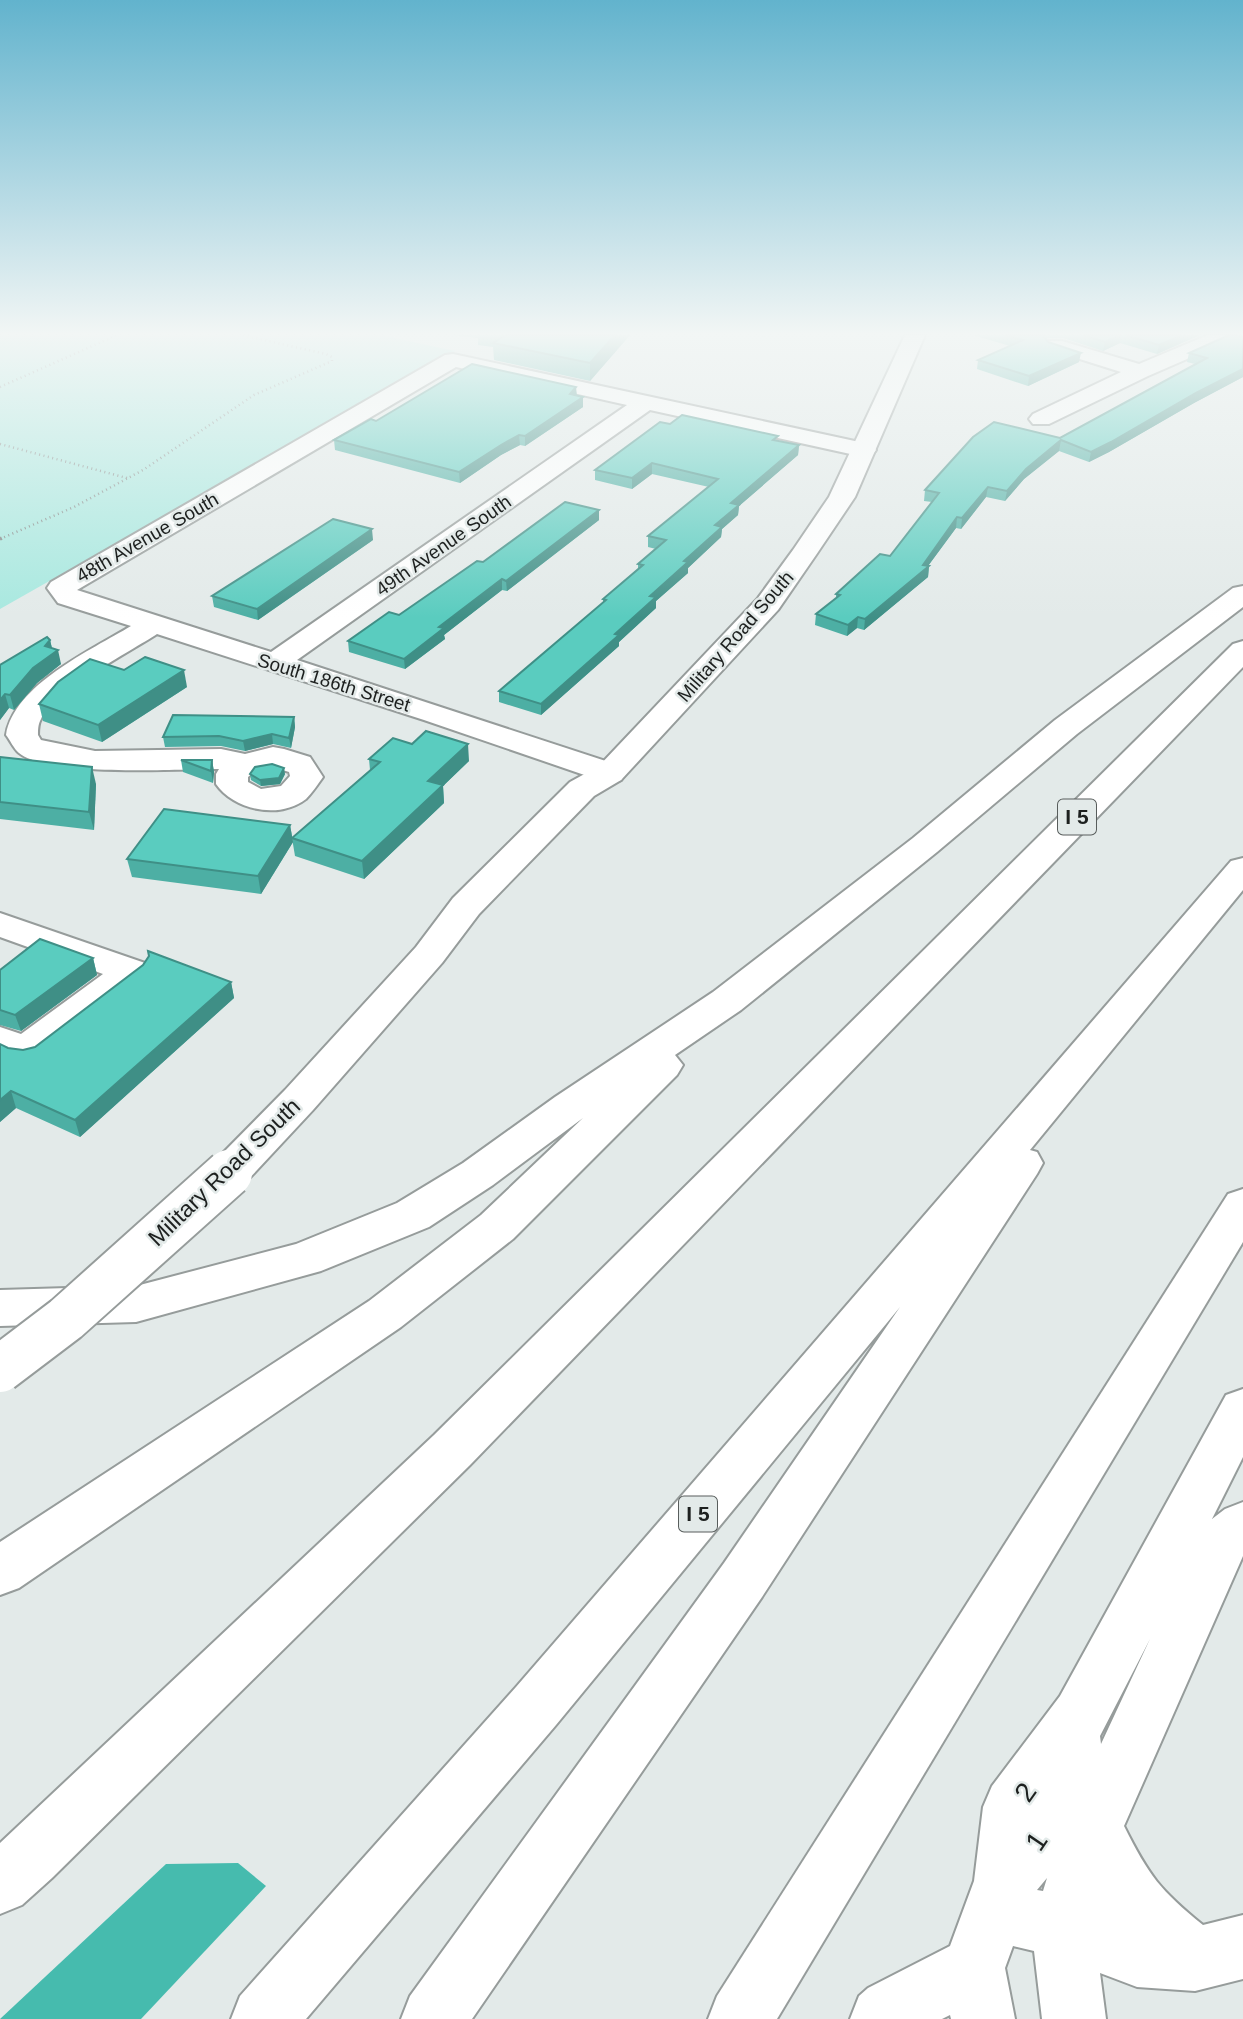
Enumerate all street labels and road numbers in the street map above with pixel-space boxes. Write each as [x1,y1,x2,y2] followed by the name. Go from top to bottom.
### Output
[73,488,222,587] street label: 48th Avenue South
[372,491,515,600] street label: 49th Avenue South
[673,567,798,706] street label: Military Road South
[255,649,413,716] street label: South 186th Street
[1058,800,1096,834] road number: I 5
[143,1093,305,1251] street label: Military Road South
[679,1496,717,1532] road number: I 5
[1008,1777,1043,1808] street label: 2
[1019,1826,1054,1856] street label: 1

